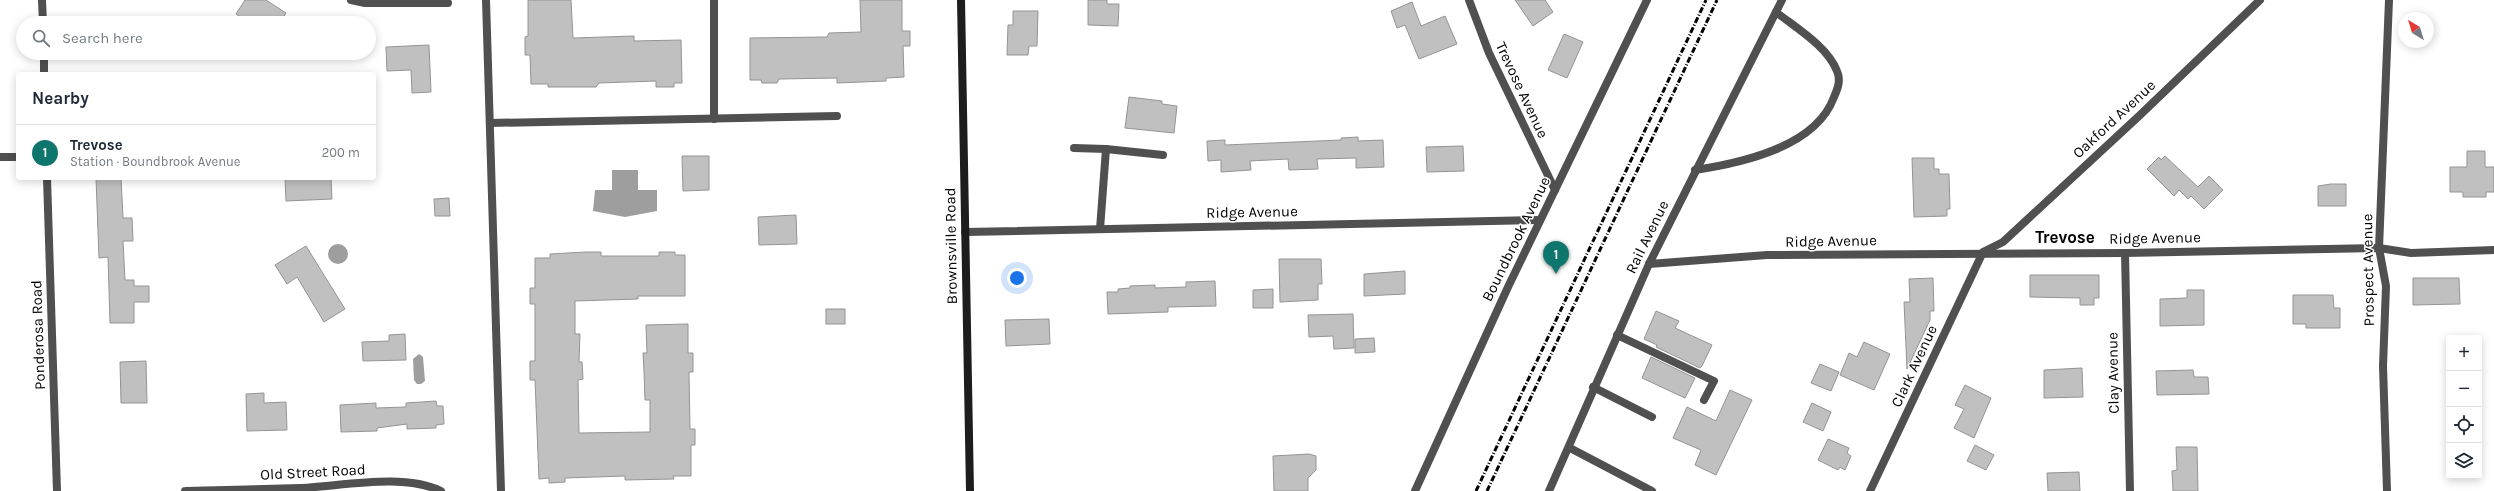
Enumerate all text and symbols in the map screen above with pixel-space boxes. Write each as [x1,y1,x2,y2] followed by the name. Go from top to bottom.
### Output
[2398,12,2434,48] north arrow
[16,16,376,60] search box
[30,27,52,49] icon: search
[62,29,143,47] text: Search here
[1492,39,1552,141] street label: Trevose Avenue
[2069,76,2159,162] street label: Oakford Avenue
[32,88,89,108] text: Nearby
[70,136,123,154] text: Trevose
[43,145,47,160] text: 1
[322,145,360,160] text: 200 m
[70,154,241,169] text: Station · Boundbrook Avenue
[1478,174,1554,304] street label: Boundbrook Avenue
[941,187,961,305] street label: Brownsville Road
[1622,198,1672,276] street label: Rail Avenue
[1206,202,1298,222] street label: Ridge Avenue
[2358,214,2378,326] street label: Prospect Avenue
[2035,227,2095,247] district label: Trevose
[2109,228,2201,248] street label: Ridge Avenue
[1785,231,1877,251] street label: Ridge Avenue
[1543,241,1569,274] pin: 1
[1007,268,1027,288] your location
[27,280,49,390] street label: Ponderosa Road
[1887,322,1941,410] street label: Clark Avenue
[2103,332,2123,414] street label: Clay Avenue
[2446,335,2482,479] map controls
[2446,335,2482,371] button: +
[2446,371,2482,407] button: −
[2446,407,2482,443] button: locate
[2446,443,2482,479] button: layers
[260,460,366,484] street label: Old Street Road

